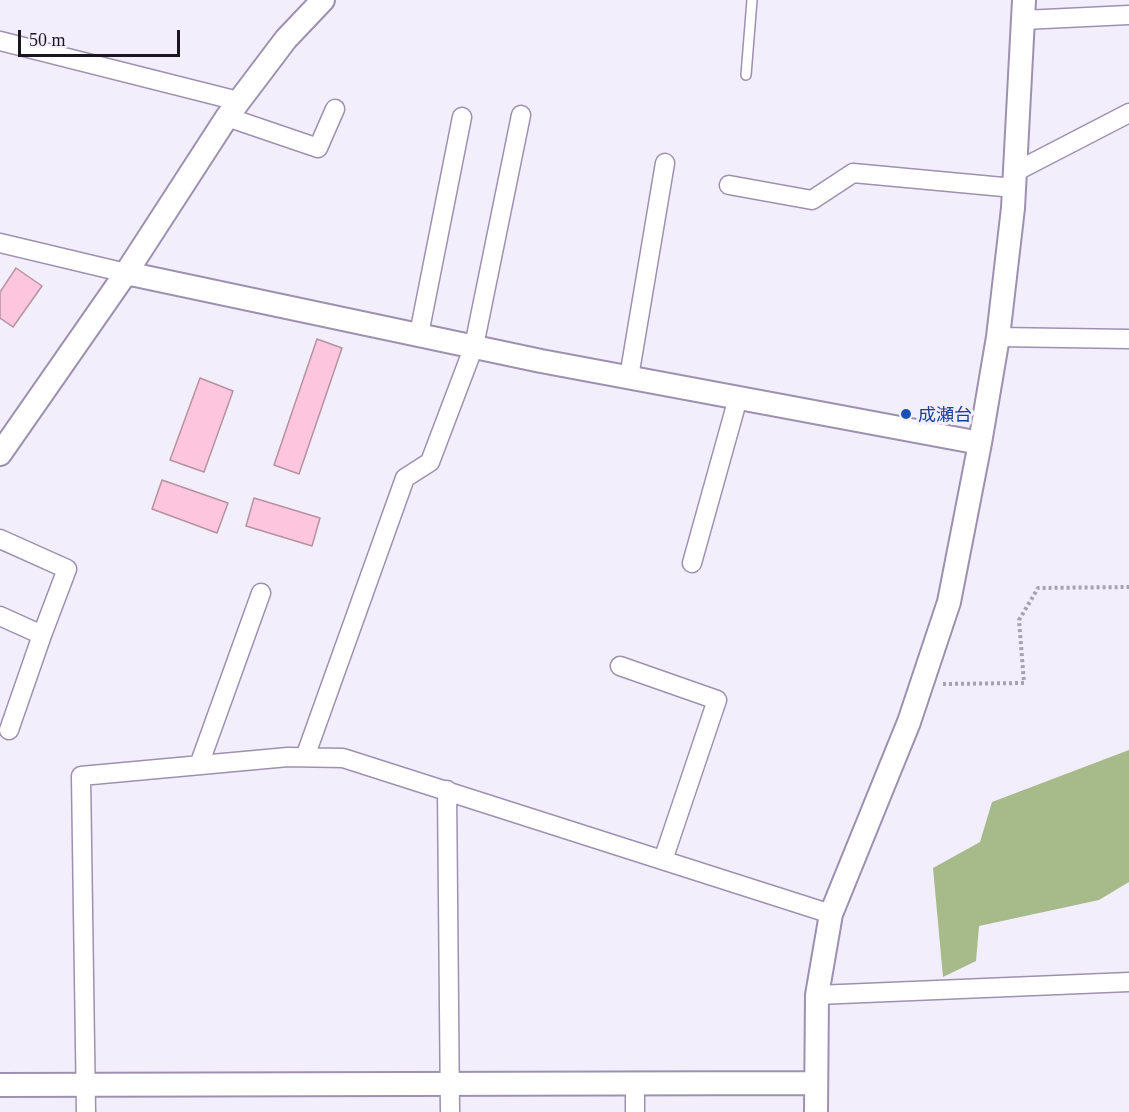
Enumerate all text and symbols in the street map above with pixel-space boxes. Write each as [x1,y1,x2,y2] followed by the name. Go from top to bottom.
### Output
[21,18,183,56] scale bar
[29,30,66,50] text: 50 m
[918,403,972,425] place label: 成瀬台
[899,407,913,421] marker: 成瀬台

